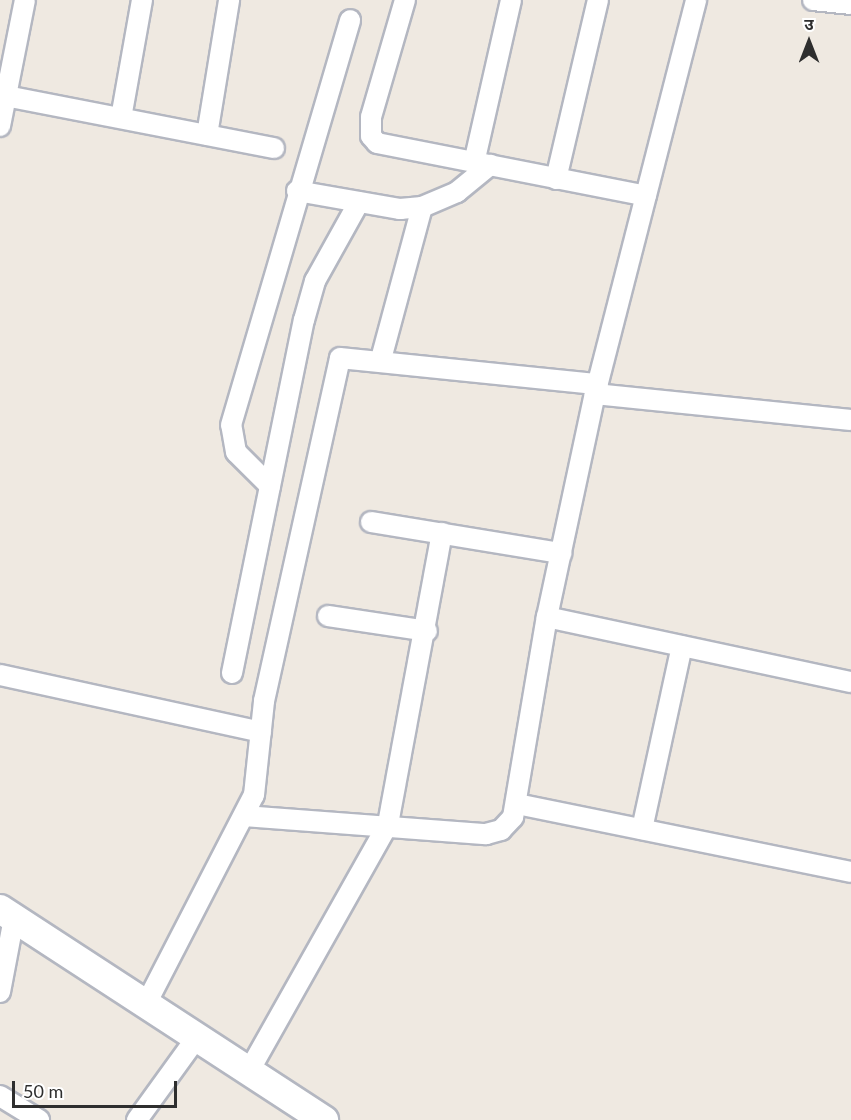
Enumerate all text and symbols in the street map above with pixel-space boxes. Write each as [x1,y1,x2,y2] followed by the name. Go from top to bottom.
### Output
[779,12,839,72] north arrow
[804,14,814,33] text: उ
[15,1069,180,1107] scale bar
[23,1080,63,1102] text: 50 m

